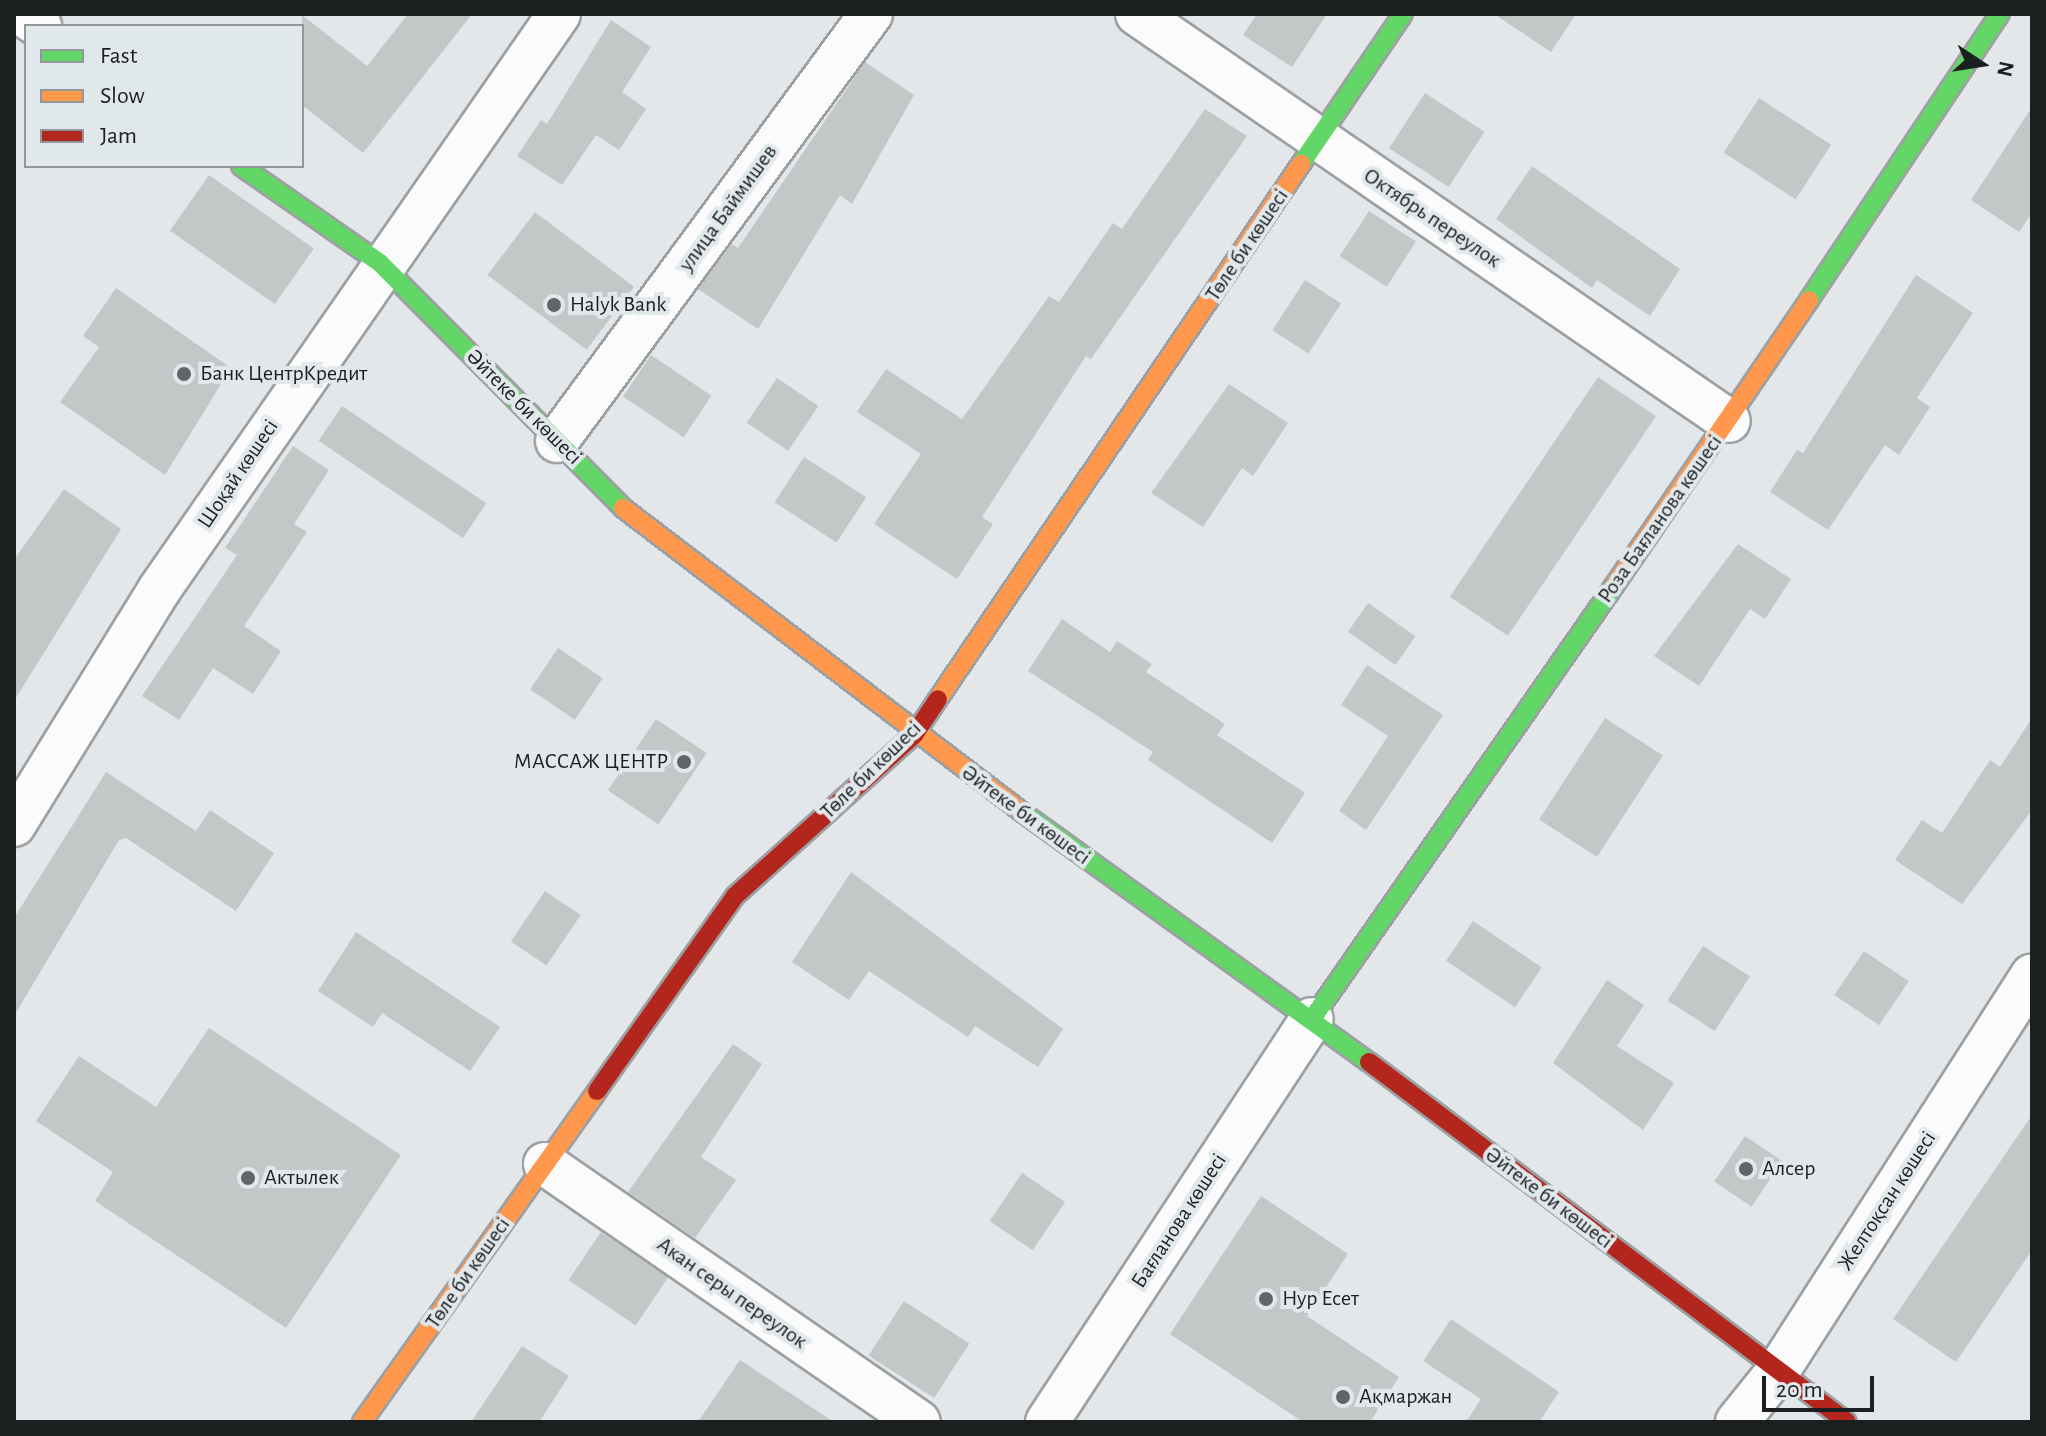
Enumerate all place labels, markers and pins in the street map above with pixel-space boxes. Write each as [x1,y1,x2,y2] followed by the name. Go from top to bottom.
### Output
[570,292,666,318] place label: Halyk Bank
[545,296,563,314] marker: Halyk Bank
[200,361,367,387] place label: Банк ЦентрКредит
[175,365,193,383] marker: Банк ЦентрКредит
[514,749,668,775] place label: МАССАЖ ЦЕНТР
[675,753,693,771] marker: МАССАЖ ЦЕНТР
[1762,1156,1815,1182] place label: Алсер
[1737,1160,1755,1178] marker: Алсер
[264,1165,339,1191] place label: Актылек
[239,1169,257,1187] marker: Актылек
[1282,1286,1359,1312] place label: Нур Есет
[1257,1290,1275,1308] marker: Нур Есет
[1359,1384,1452,1410] place label: Ақмаржан
[1334,1388,1352,1406] marker: Ақмаржан

